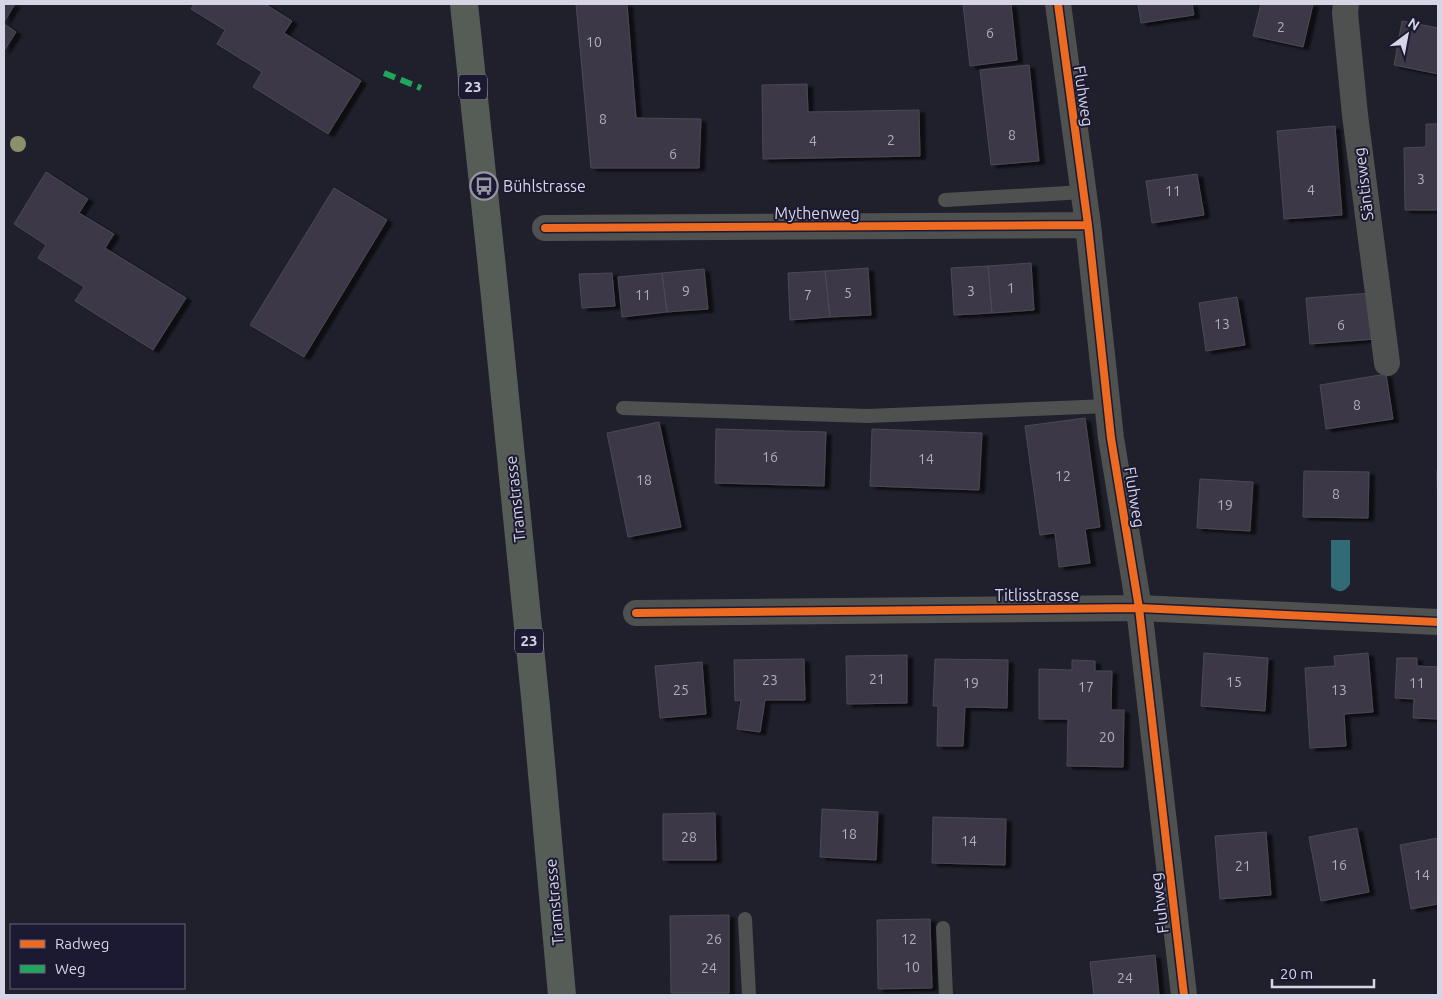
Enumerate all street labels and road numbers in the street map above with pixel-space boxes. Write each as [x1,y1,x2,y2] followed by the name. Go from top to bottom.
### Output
[1071,64,1097,128] street label: Fluhweg
[459,74,487,100] road number: 23
[1350,147,1376,221] street label: Säntisweg
[774,204,860,222] street label: Mythenweg
[502,455,528,543] street label: Tramstrasse
[1121,465,1149,529] street label: Fluhweg
[995,586,1079,604] street label: Titlisstrasse
[515,628,543,654] road number: 23
[541,858,567,946] street label: Tramstrasse
[1146,871,1172,935] street label: Fluhweg

